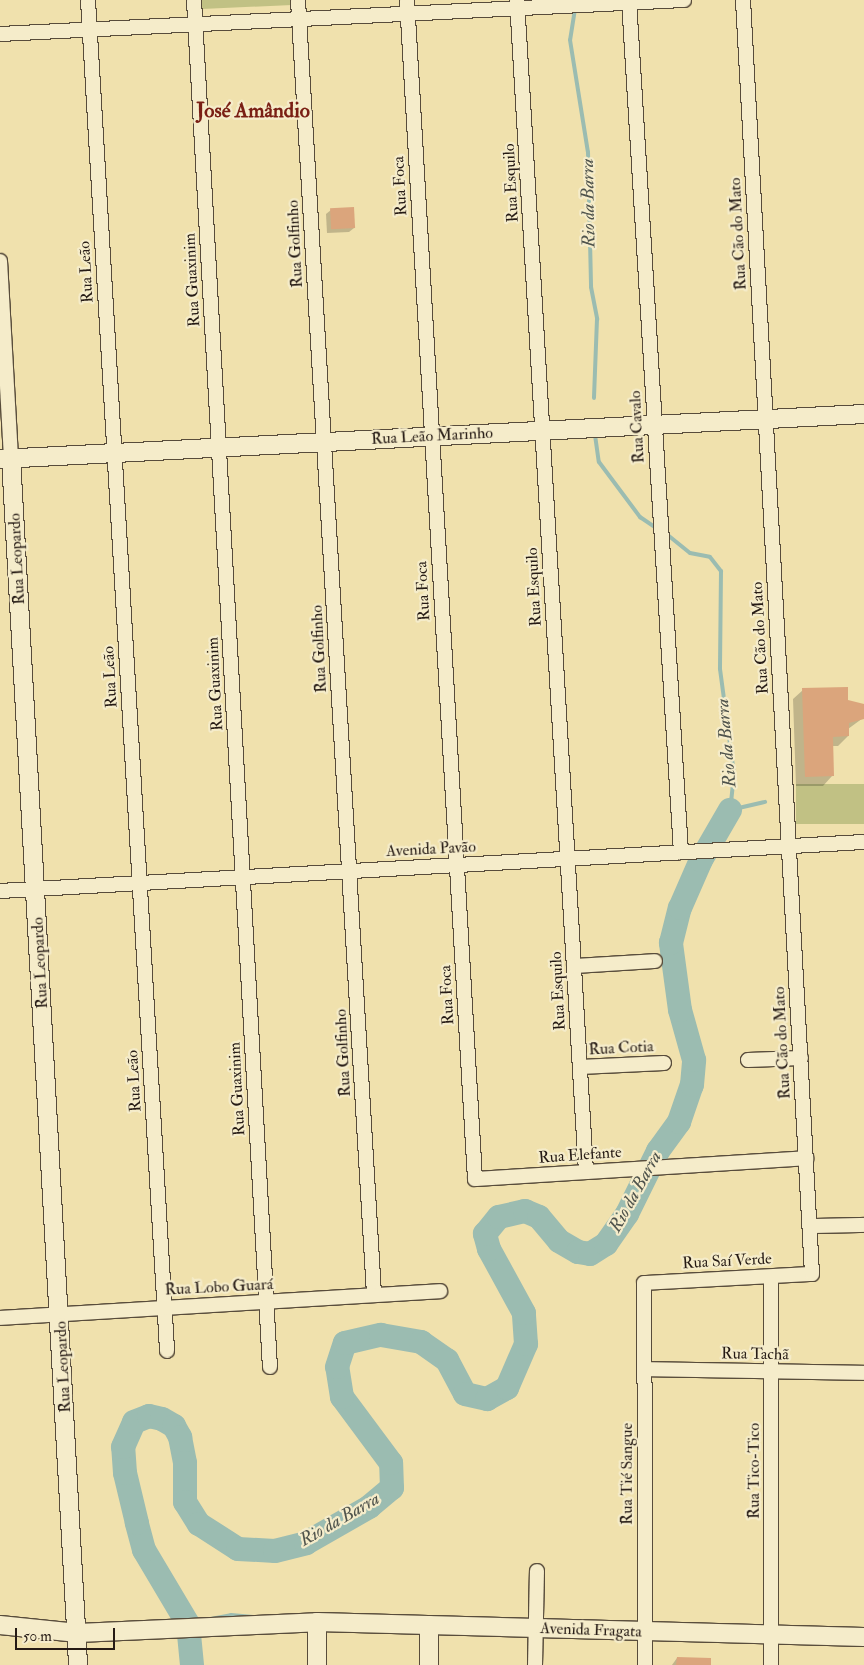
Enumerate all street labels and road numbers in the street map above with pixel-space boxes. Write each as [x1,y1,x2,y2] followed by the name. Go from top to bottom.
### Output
[499,143,523,223] street label: Rua Esquilo
[389,156,411,216] street label: Rua Foca
[725,177,751,291] street label: Rua Cão do Mato
[283,200,307,288] street label: Rua Golfinho
[180,233,204,327] street label: Rua Guaxinim
[75,241,97,303] street label: Rua Leão
[626,390,648,464] street label: Rua Cavalo
[371,423,493,449] street label: Rua Leão Marinho
[5,513,29,605] street label: Rua Leopardo
[522,547,546,627] street label: Rua Esquilo
[412,561,434,621] street label: Rua Foca
[747,581,773,695] street label: Rua Cão do Mato
[307,605,331,693] street label: Rua Golfinho
[203,637,227,731] street label: Rua Guaxinim
[99,646,121,708] street label: Rua Leão
[386,837,476,861] street label: Avenida Pavão
[28,917,52,1009] street label: Rua Leopardo
[546,951,570,1031] street label: Rua Esquilo
[436,965,458,1025] street label: Rua Foca
[769,986,795,1100] street label: Rua Cão do Mato
[331,1009,355,1097] street label: Rua Golfinho
[588,1037,654,1059] street label: Rua Cotia
[225,1042,249,1136] street label: Rua Guaxinim
[123,1050,145,1112] street label: Rua Leão
[538,1143,622,1167] street label: Rua Elefante
[682,1249,772,1273] street label: Rua Saí Verde
[164,1275,274,1299] street label: Rua Lobo Guará
[51,1321,75,1413] street label: Rua Leopardo
[721,1344,789,1364] street label: Rua Tachã
[617,1423,637,1525] street label: Rua Tié Sangue
[744,1423,764,1519] street label: Rua Tico-Tico
[540,1619,642,1641] street label: Avenida Fragata

